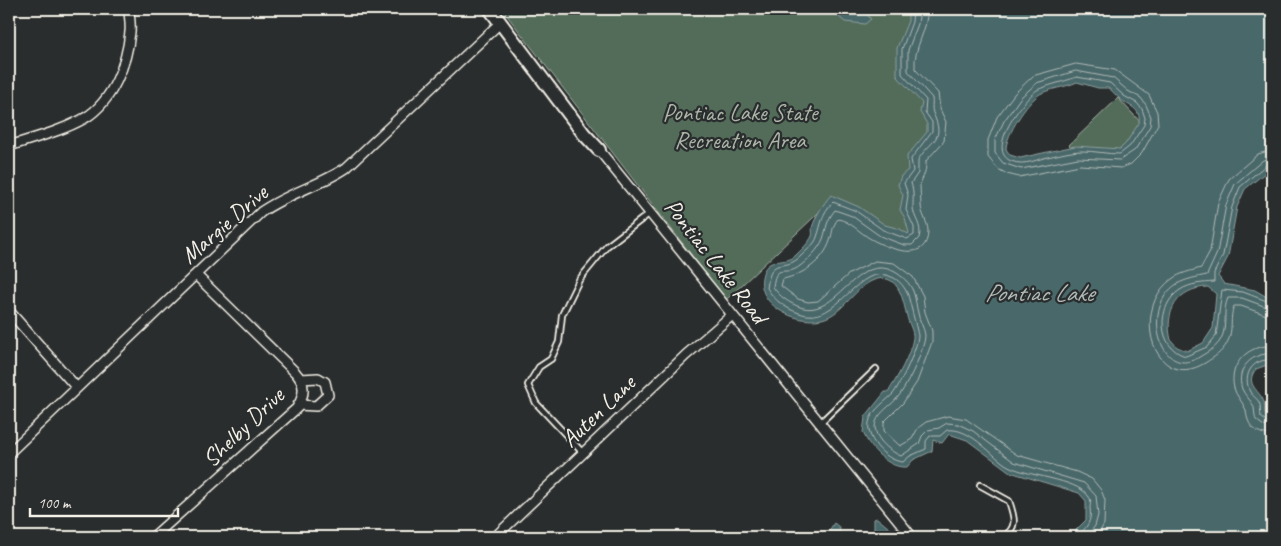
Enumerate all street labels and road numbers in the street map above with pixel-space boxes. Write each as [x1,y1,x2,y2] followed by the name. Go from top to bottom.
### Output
[174,176,276,270] street label: Margie Drive
[658,193,776,332] street label: Pontiac Lake Road
[555,367,643,454] street label: Auten Lane
[196,379,292,473] street label: Shelby Drive

